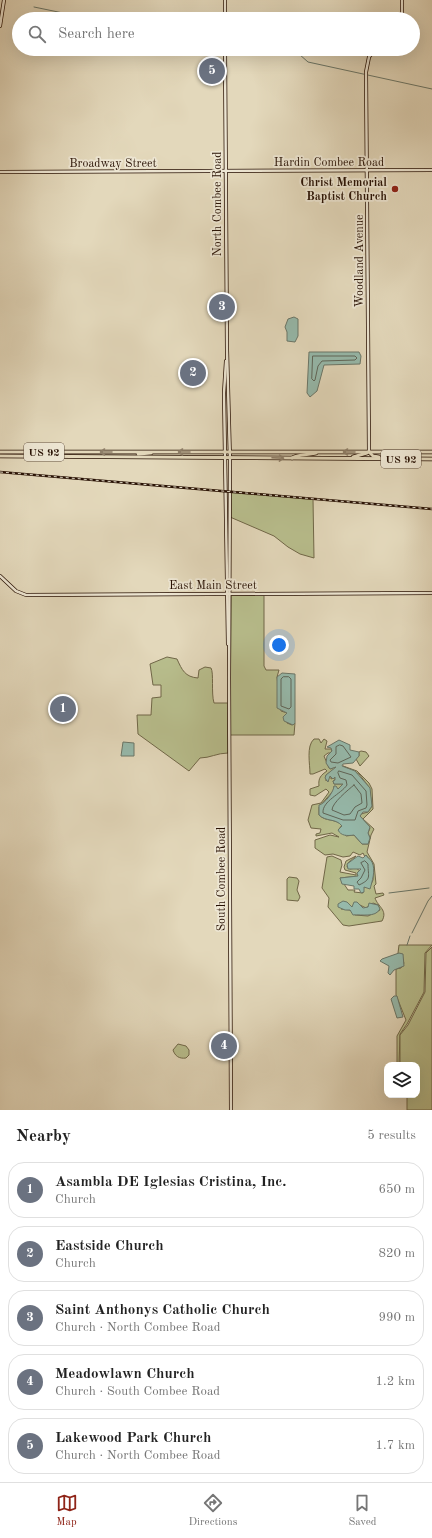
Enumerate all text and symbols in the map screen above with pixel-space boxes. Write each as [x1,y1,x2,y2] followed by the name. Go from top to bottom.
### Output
[12,12,420,56] search box
[26,23,48,45] icon: search
[58,27,135,42] text: Search here
[199,56,225,86] pin: 5
[212,151,224,257] street label: North Combee Road
[274,157,384,169] street label: Hardin Combee Road
[69,158,157,170] street label: Broadway Street
[300,177,387,203] place label: Christ Memorial Baptist Church
[390,184,400,194] marker: Christ Memorial Baptist Church
[354,214,366,308] street label: Woodland Avenue
[209,292,235,322] pin: 3
[180,358,206,388] pin: 2
[24,443,64,461] road number: US 92
[100,448,113,456] one-way arrow
[178,448,191,456] one-way arrow
[343,448,356,456] one-way arrow
[381,450,421,468] road number: US 92
[271,454,284,462] one-way arrow
[169,580,257,592] street label: East Main Street
[269,635,289,655] your location
[50,694,76,724] pin: 1
[216,827,228,931] street label: South Combee Road
[211,1031,237,1061] pin: 4
[384,1062,420,1098] map controls
[384,1062,420,1098] button: layers
[16,1128,71,1145] text: Nearby
[367,1129,416,1142] text: 5 results
[55,1175,287,1190] text: Asambla DE Iglesias Cristina, Inc.
[26,1183,34,1196] text: 1
[378,1183,415,1196] text: 650 m
[55,1193,96,1206] text: Church
[55,1239,164,1254] text: Eastside Church
[26,1247,34,1260] text: 2
[378,1247,415,1260] text: 820 m
[55,1257,96,1270] text: Church
[55,1303,270,1318] text: Saint Anthonys Catholic Church
[26,1311,34,1324] text: 3
[378,1311,415,1324] text: 990 m
[55,1321,220,1334] text: Church · North Combee Road
[55,1367,195,1382] text: Meadowlawn Church
[26,1375,34,1388] text: 4
[376,1375,415,1388] text: 1.2 km
[55,1385,220,1398] text: Church · South Combee Road
[55,1431,211,1446] text: Lakewood Park Church
[26,1439,34,1452] text: 5
[376,1439,415,1452] text: 1.7 km
[55,1449,220,1462] text: Church · North Combee Road
[56,1492,78,1530] tab: Map
[189,1492,237,1530] tab: Directions
[348,1492,376,1530] tab: Saved

